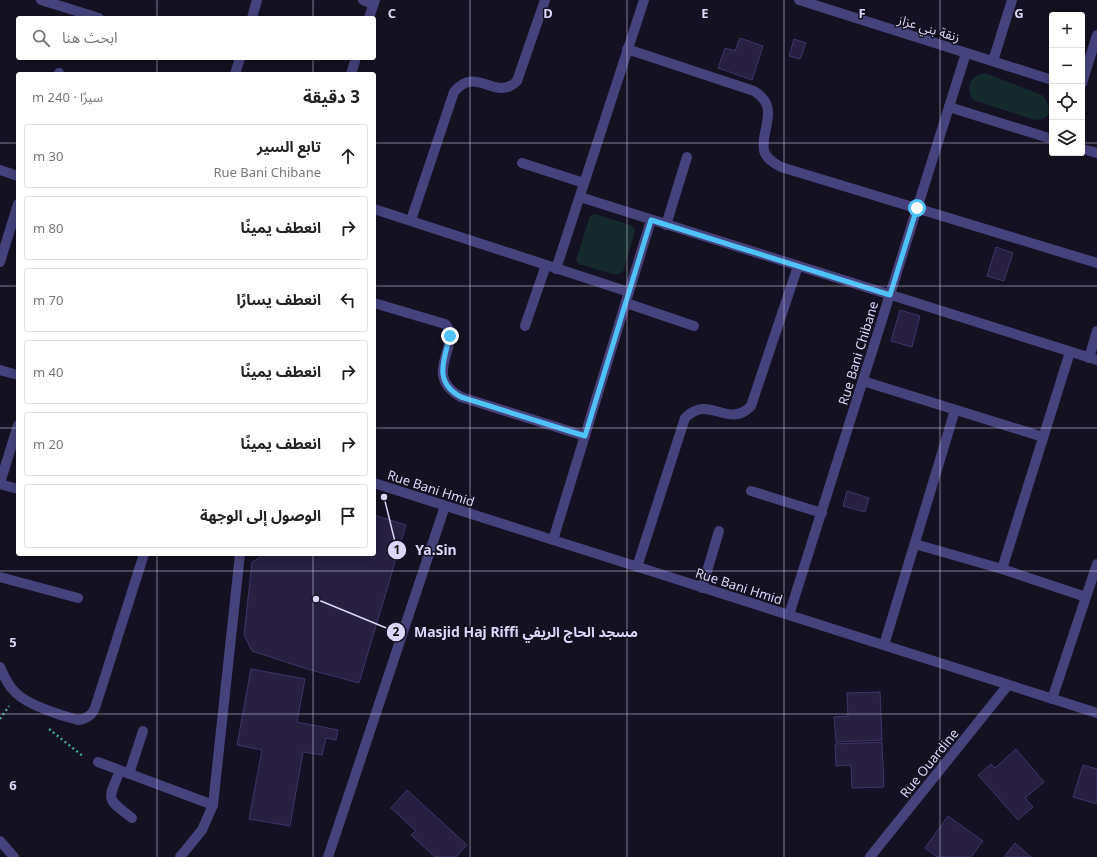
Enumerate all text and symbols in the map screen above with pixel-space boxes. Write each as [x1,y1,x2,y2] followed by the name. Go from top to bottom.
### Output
[388,4,396,22] text: C
[543,4,553,22] text: D
[701,4,709,22] text: E
[858,4,866,22] text: F
[1014,4,1024,22] text: G
[894,10,962,48] street label: زنقة بني عزاز
[1049,12,1085,156] map controls
[1049,12,1085,48] button: +
[16,16,376,60] search box
[30,27,52,49] icon: search
[62,27,118,47] text: ابحث هنا
[1049,48,1085,84] button: −
[1049,84,1085,120] button: locate
[303,85,360,108] text: 3 دقيقة
[32,88,103,106] text: سيرًا · 240 m
[1049,120,1085,156] button: layers
[257,136,321,156] text: تابع السير
[337,145,359,167] icon: ahead
[33,147,63,165] text: 30 m
[213,163,321,181] text: Rue Bani Chibane
[908,199,926,217] route start
[240,217,321,237] text: انعطف يمينًا
[337,217,359,239] icon: right
[33,219,63,237] text: 80 m
[237,289,321,309] text: انعطف يسارًا
[337,289,359,311] icon: left
[33,291,63,309] text: 70 m
[834,299,882,407] street label: Rue Bani Chibane
[441,327,459,345] route end
[240,361,321,381] text: انعطف يمينًا
[337,361,359,383] icon: right
[33,363,63,381] text: 40 m
[240,433,321,453] text: انعطف يمينًا
[337,433,359,455] icon: right
[33,435,63,453] text: 20 m
[385,465,477,511] street label: Rue Bani Hmid
[200,505,321,525] text: الوصول إلى الوجهة
[337,505,359,527] icon: arrive
[387,537,465,563] callout: Ya.Sin
[415,540,457,559] text: Ya.Sin
[394,541,400,558] text: 1
[693,563,785,609] street label: Rue Bani Hmid
[386,619,646,645] callout: Masjid Haj Riffi مسجد الحاج الريفي
[414,622,638,643] text: Masjid Haj Riffi مسجد الحاج الريفي
[393,623,400,640] text: 2
[9,633,17,651] text: 5
[896,725,962,801] street label: Rue Ouardine
[9,776,17,794] text: 6

